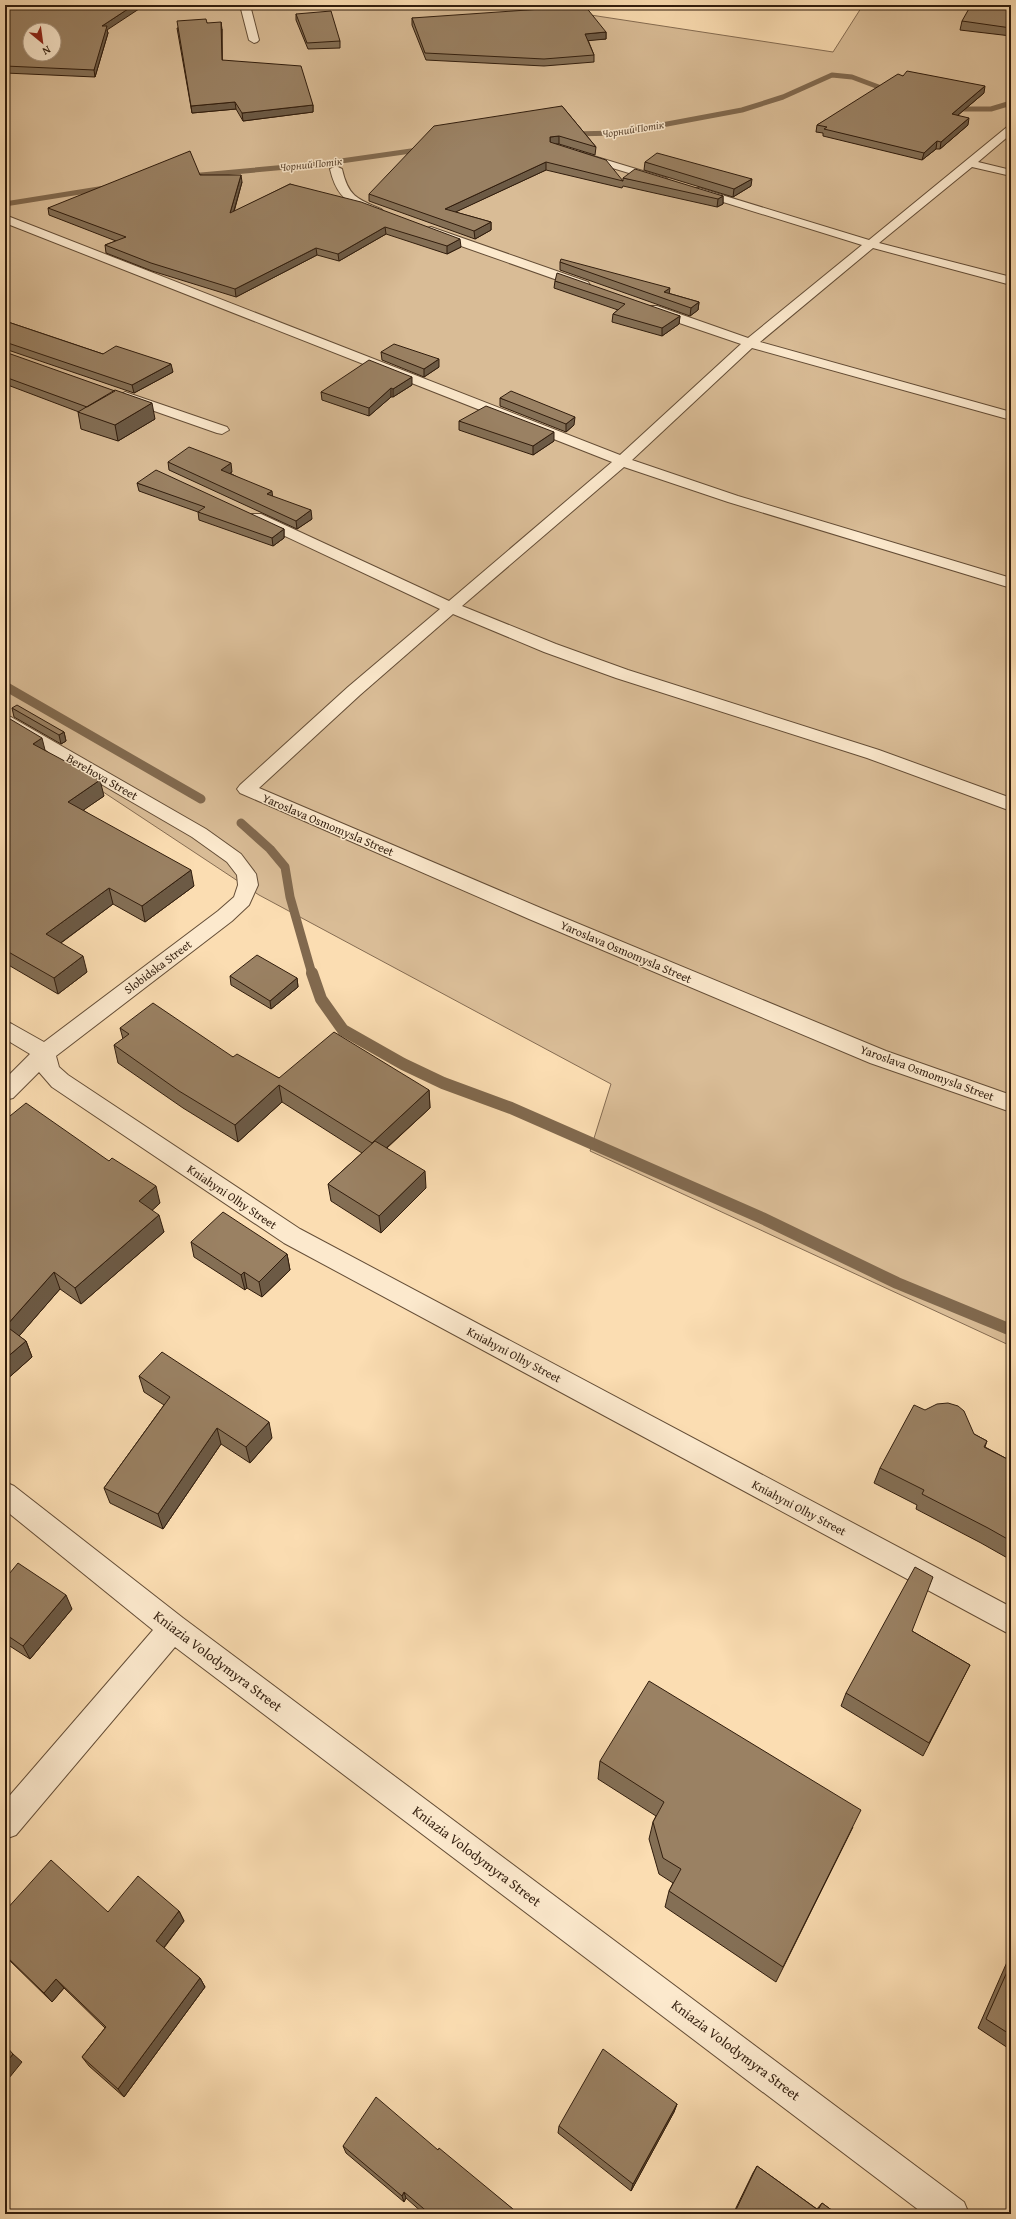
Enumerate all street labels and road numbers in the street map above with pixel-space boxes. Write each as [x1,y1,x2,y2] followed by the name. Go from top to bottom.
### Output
[63,749,142,804] street label: Berehova Street
[260,789,397,860] street label: Yaroslava Osmomysla Street
[558,916,695,987] street label: Yaroslava Osmomysla Street
[120,935,196,998] street label: Slobidska Street
[858,1040,997,1105] street label: Yaroslava Osmomysla Street
[184,1160,281,1233] street label: Kniahyni Olhy Street
[464,1322,565,1387] street label: Kniahyni Olhy Street
[749,1475,850,1540] street label: Kniahyni Olhy Street
[149,1606,287,1716] street label: Kniazia Volodymyra Street
[408,1801,546,1911] street label: Kniazia Volodymyra Street
[667,1995,805,2105] street label: Kniazia Volodymyra Street

